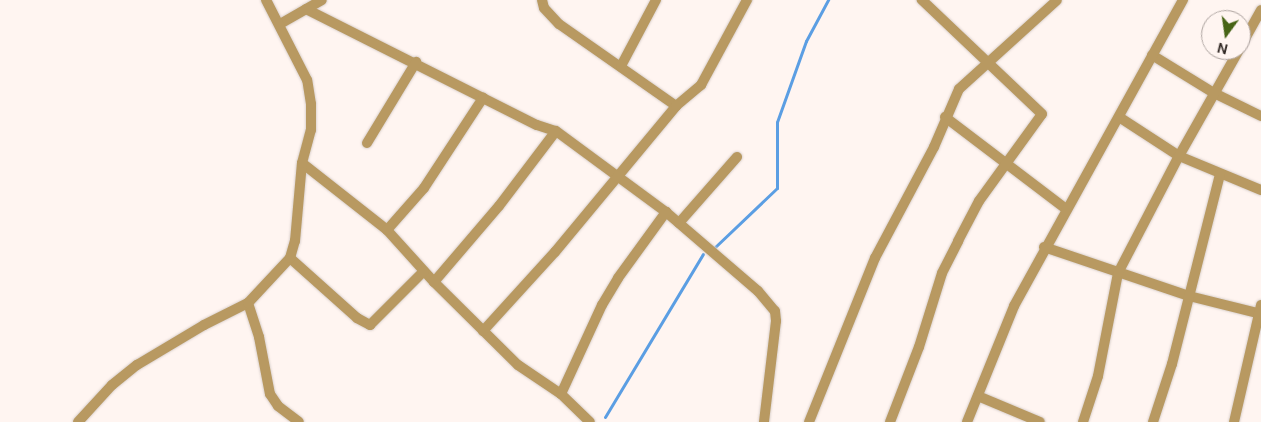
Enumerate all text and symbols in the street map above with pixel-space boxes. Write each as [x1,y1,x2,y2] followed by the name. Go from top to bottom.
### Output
[1201,10,1251,60] north arrow
[1215,39,1230,59] text: N

